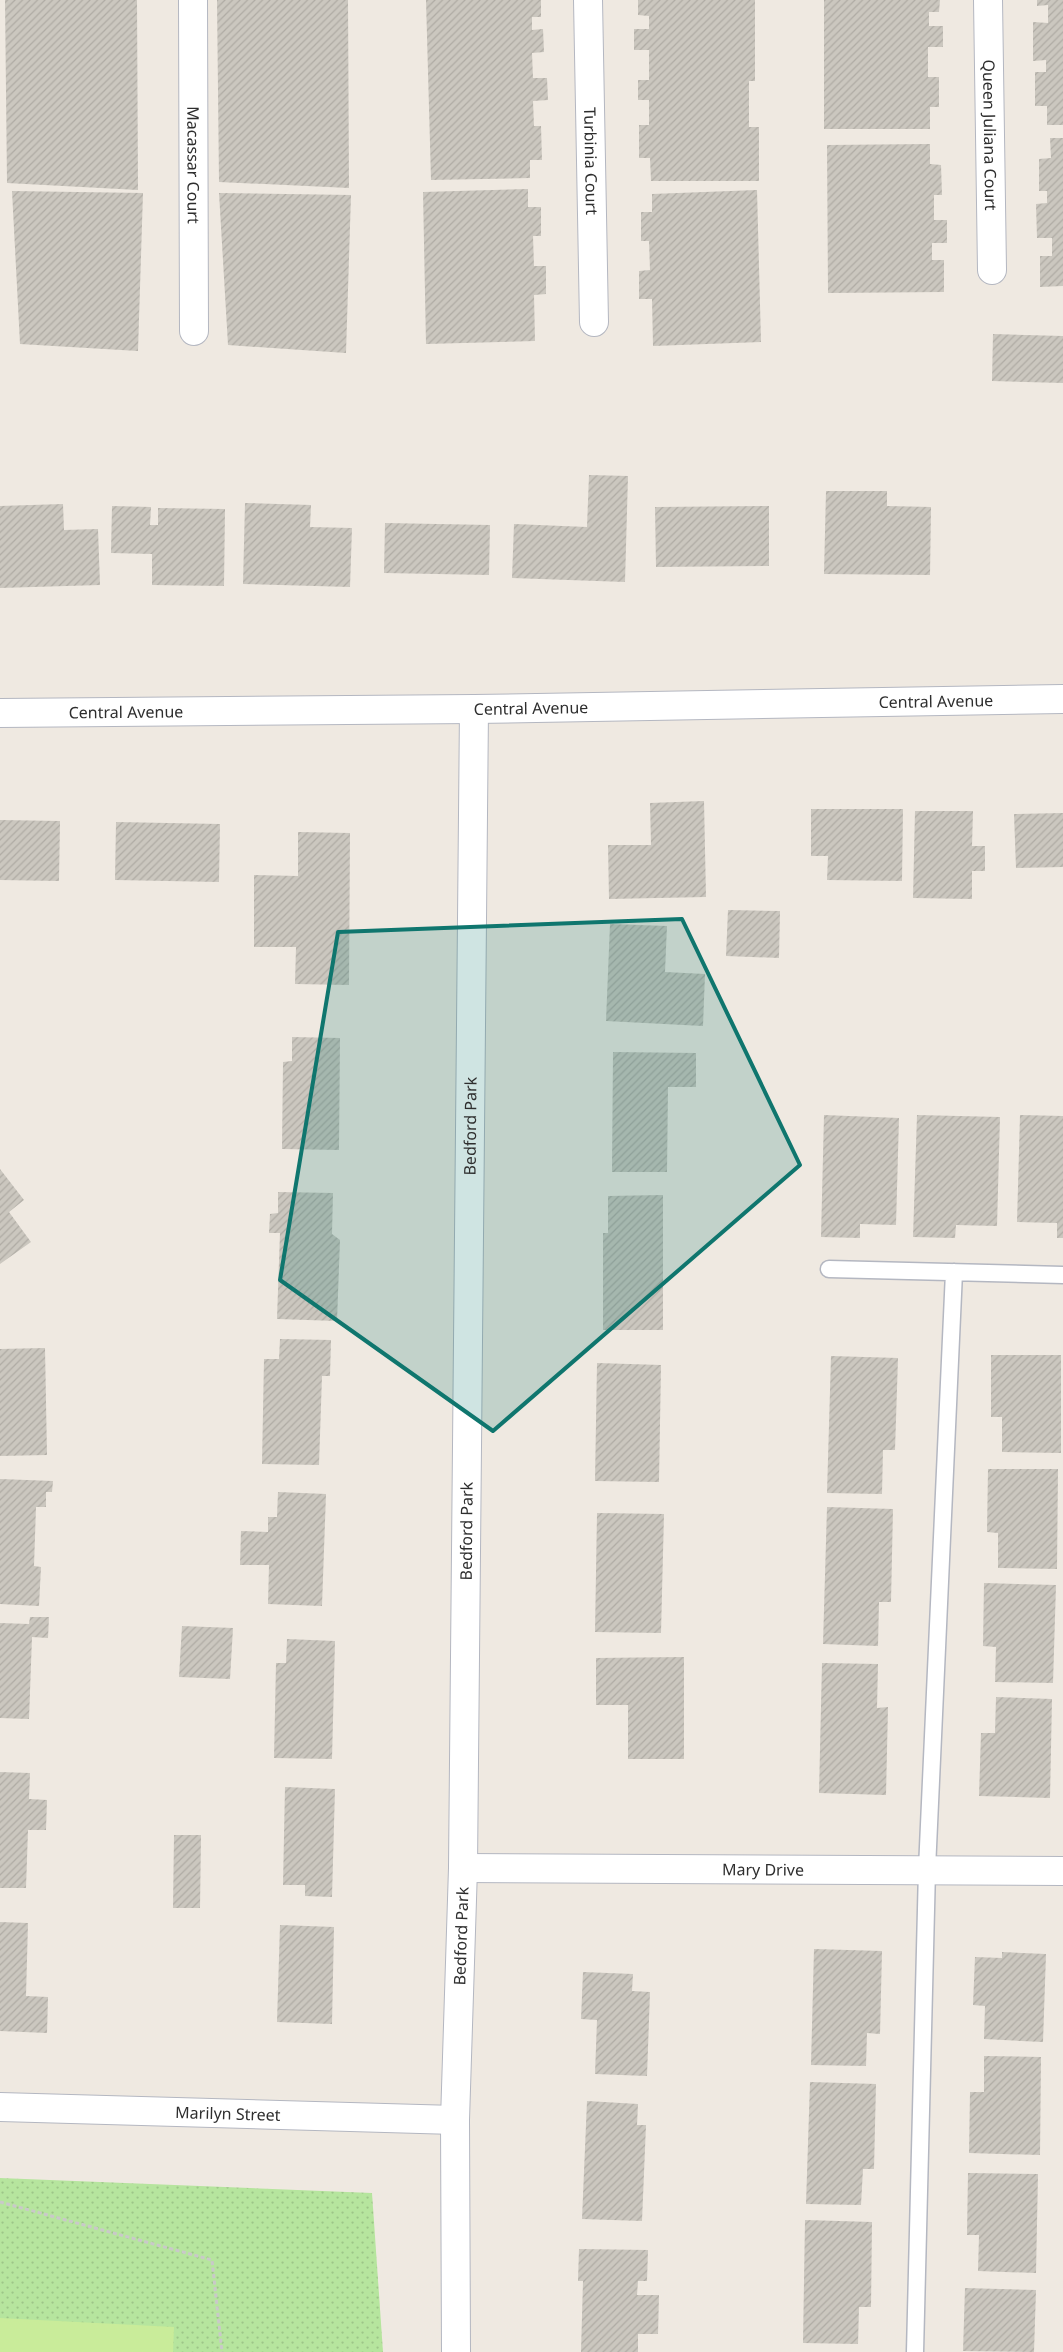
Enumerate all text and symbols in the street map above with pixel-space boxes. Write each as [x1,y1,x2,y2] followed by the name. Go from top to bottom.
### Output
[978,59,1002,211] street label: Queen Juliana Court
[182,106,205,224] street label: Macassar Court
[579,107,603,215] street label: Turbinia Court
[878,689,993,713] street label: Central Avenue
[473,696,588,720] street label: Central Avenue
[69,700,183,723] street label: Central Avenue
[459,1076,482,1176] street label: Bedford Park
[455,1481,478,1581] street label: Bedford Park
[722,1858,804,1881] street label: Mary Drive
[448,1886,473,1986] street label: Bedford Park
[175,2101,281,2126] street label: Marilyn Street

